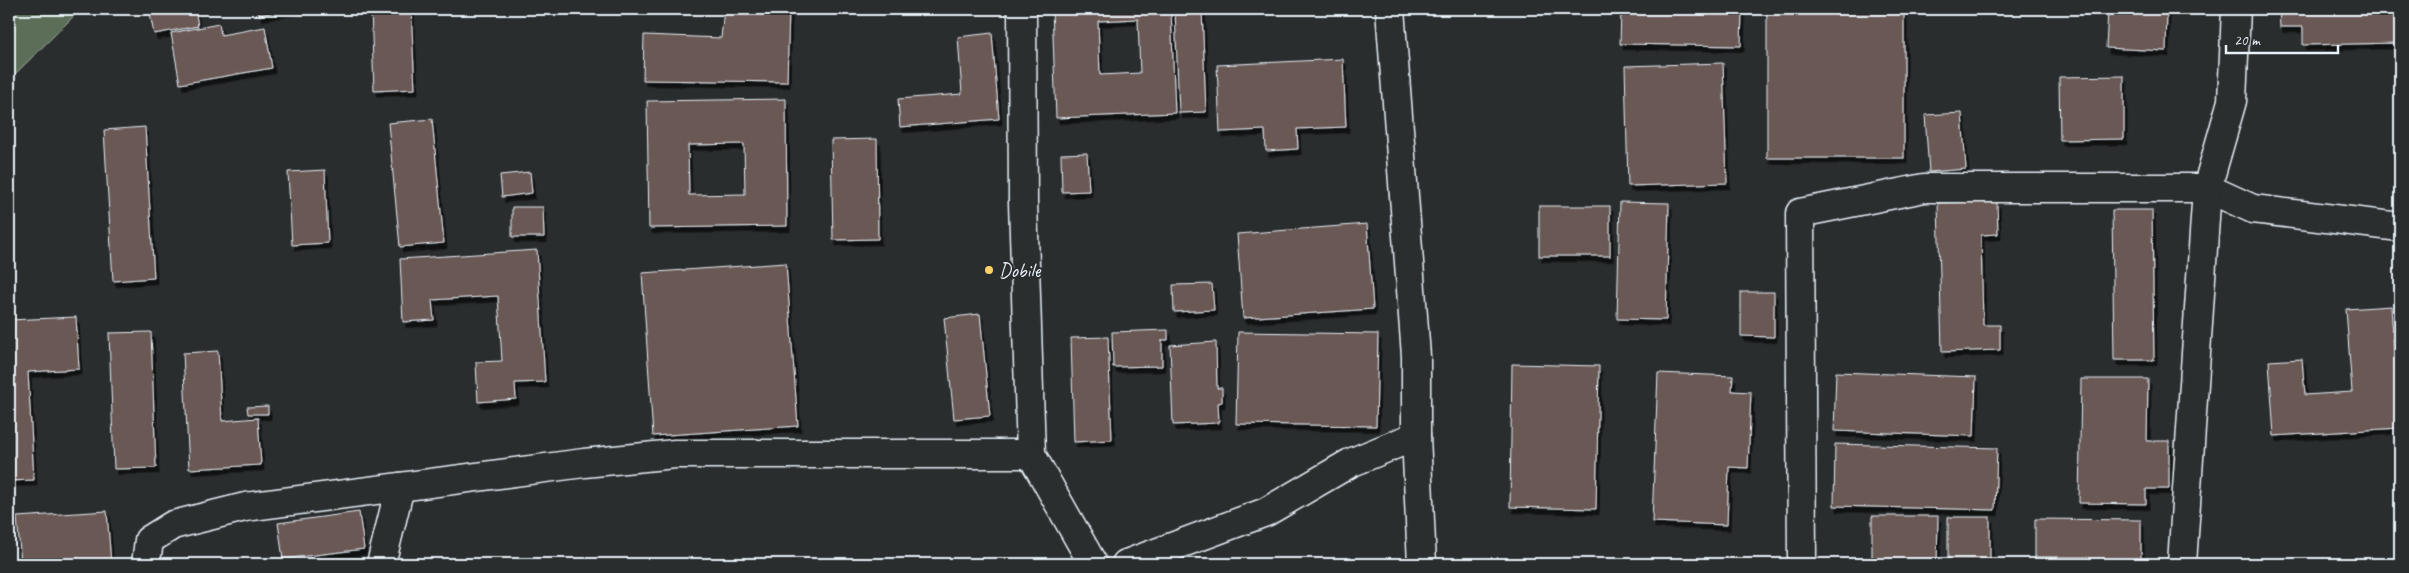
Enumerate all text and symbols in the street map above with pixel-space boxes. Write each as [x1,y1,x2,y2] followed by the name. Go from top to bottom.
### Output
[2226,22,2339,54] scale bar
[2234,31,2261,50] text: 20 m
[999,258,1042,283] place label: Dobile
[983,264,995,276] marker: Dobile

